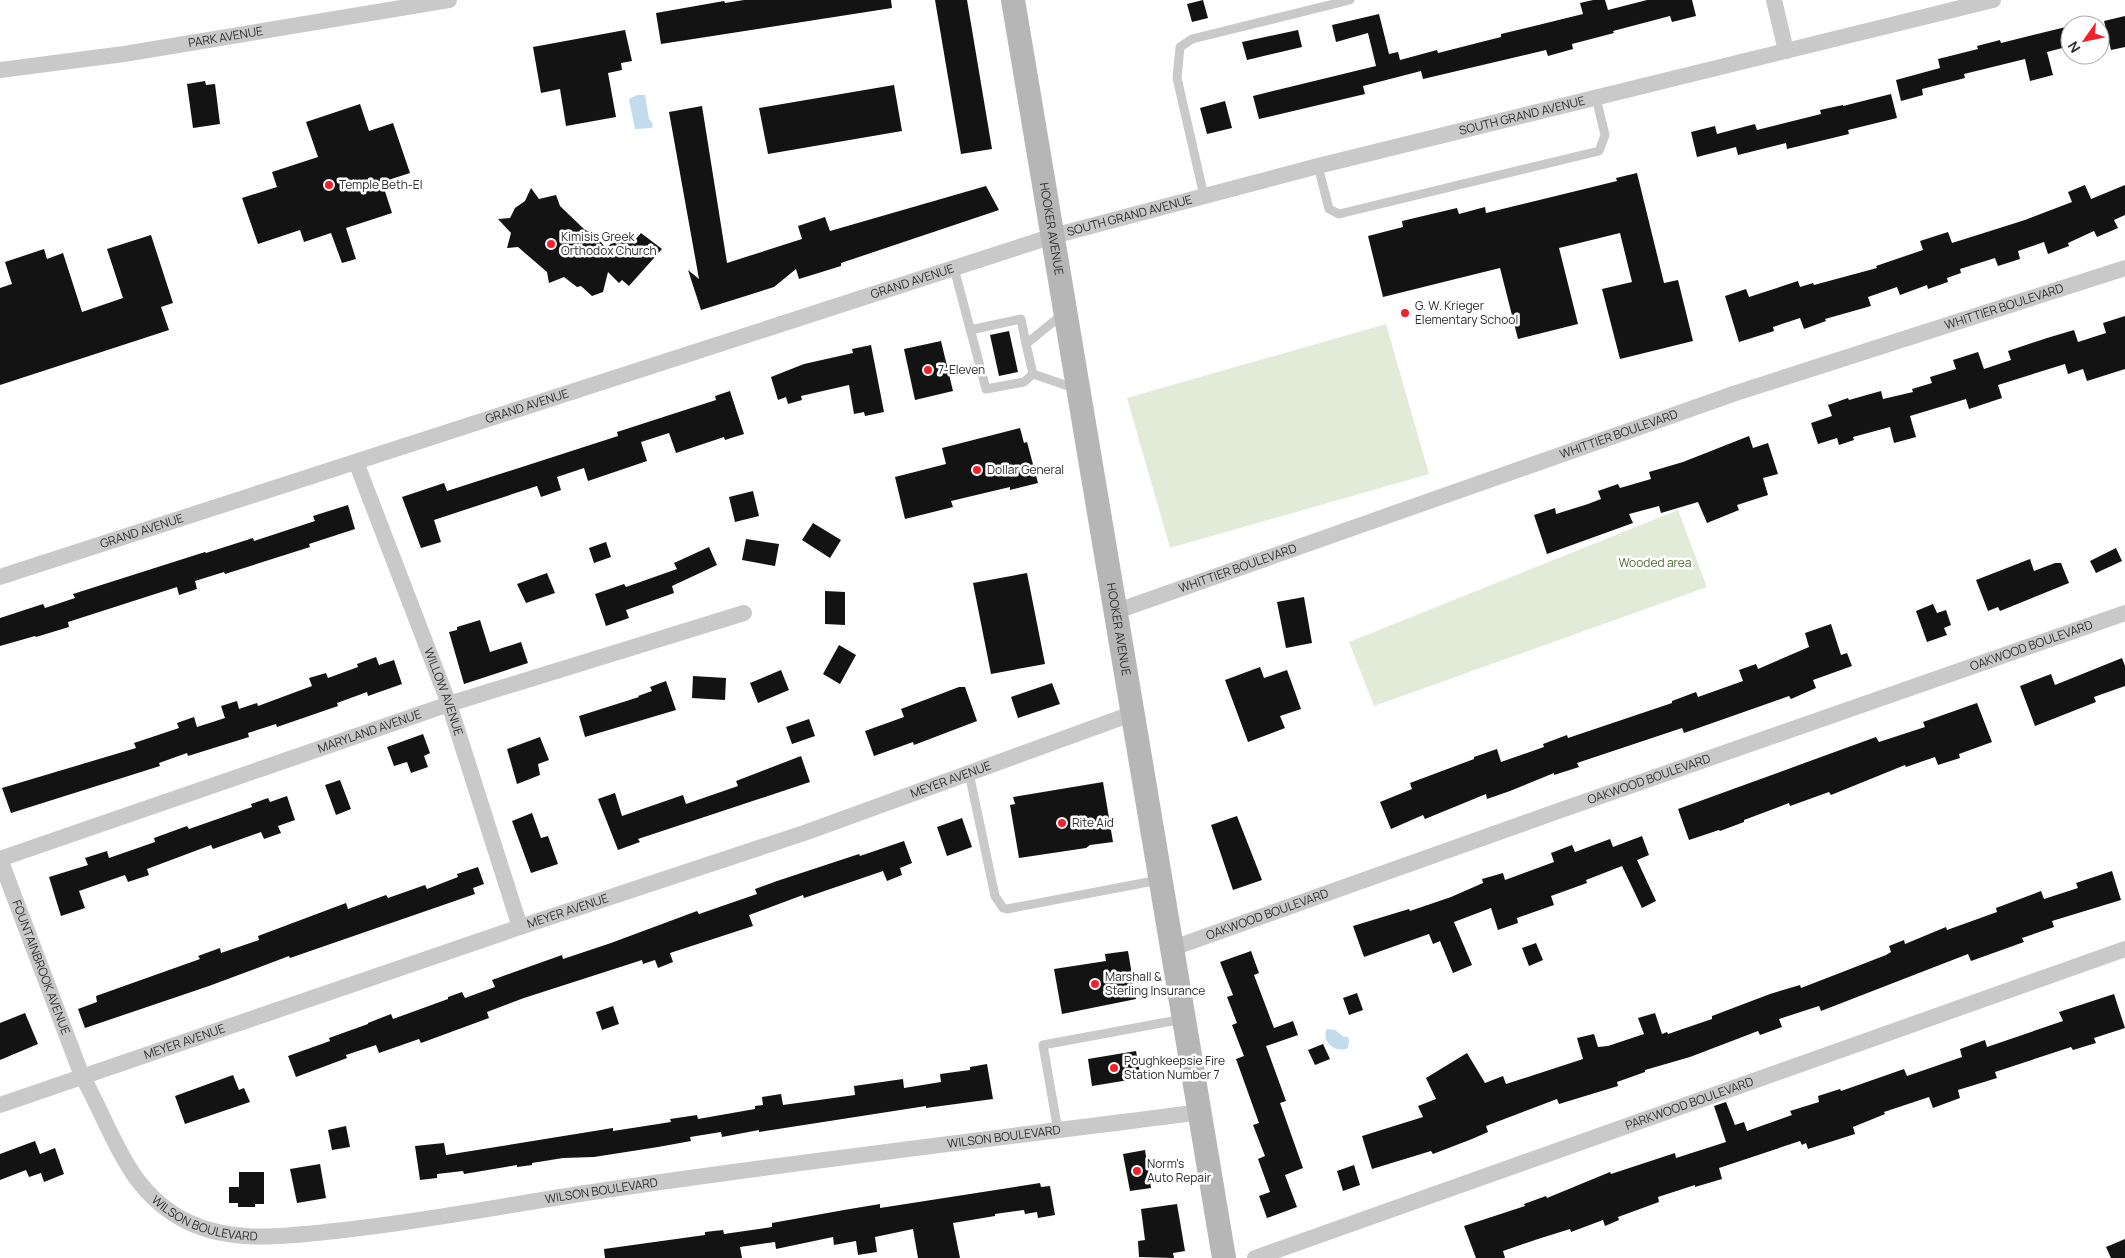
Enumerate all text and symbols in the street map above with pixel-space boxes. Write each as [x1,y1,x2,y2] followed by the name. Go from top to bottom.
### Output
[2060,15,2110,65] north arrow
[187,22,264,51] street label: PARK AVENUE
[2063,38,2084,57] text: N
[1457,92,1587,139] street label: SOUTH GRAND AVENUE
[339,176,423,193] place label: Temple Beth-El
[323,179,335,191] marker: Temple Beth-El
[1036,181,1068,277] street label: HOOKER AVENUE
[1065,191,1194,240] street label: SOUTH GRAND AVENUE
[561,228,657,259] place label: Kimisis Greek Orthodox Church
[545,238,557,250] marker: Kimisis Greek Orthodox Church
[868,260,956,303] street label: GRAND AVENUE
[1942,279,2066,333] street label: WHITTIER BOULEVARD
[1415,297,1518,328] place label: G. W. Krieger Elementary School
[1399,307,1411,319] marker: G. W. Krieger Elementary School
[938,361,985,378] place label: 7-Eleven
[922,364,934,376] marker: 7-Eleven
[483,384,571,427] street label: GRAND AVENUE
[1557,405,1680,462] street label: WHITTIER BOULEVARD
[987,461,1064,478] place label: Dollar General
[971,464,983,476] marker: Dollar General
[98,509,186,552] street label: GRAND AVENUE
[1176,539,1299,597] street label: WHITTIER BOULEVARD
[1619,554,1691,571] park label: Wooded area
[1103,581,1135,677] street label: HOOKER AVENUE
[1967,616,2095,675] street label: OAKWOOD BOULEVARD
[420,645,468,738] street label: WILLOW AVENUE
[315,705,424,757] street label: MARYLAND AVENUE
[1585,749,1713,808] street label: OAKWOOD BOULEVARD
[908,757,994,802] street label: MEYER AVENUE
[1072,814,1114,831] place label: Rite Aid
[1056,817,1068,829] marker: Rite Aid
[1203,884,1331,944] street label: OAKWOOD BOULEVARD
[525,889,611,932] street label: MEYER AVENUE
[8,897,75,1037] street label: FOUNTAINBROOK AVENUE
[1105,968,1205,999] place label: Marshall & Sterling Insurance
[1089,978,1101,990] marker: Marshall & Sterling Insurance
[141,1020,227,1063] street label: MEYER AVENUE
[1124,1052,1225,1083] place label: Poughkeepsie Fire Station Number 7
[1108,1062,1120,1074] marker: Poughkeepsie Fire Station Number 7
[1623,1073,1756,1134] street label: PARKWOOD BOULEVARD
[946,1121,1062,1152] street label: WILSON BOULEVARD
[1147,1155,1212,1186] place label: Norm's Auto Repair
[1131,1165,1143,1177] marker: Norm's Auto Repair
[544,1173,659,1207] street label: WILSON BOULEVARD
[148,1191,258,1245] street label: WILSON BOULEVARD

